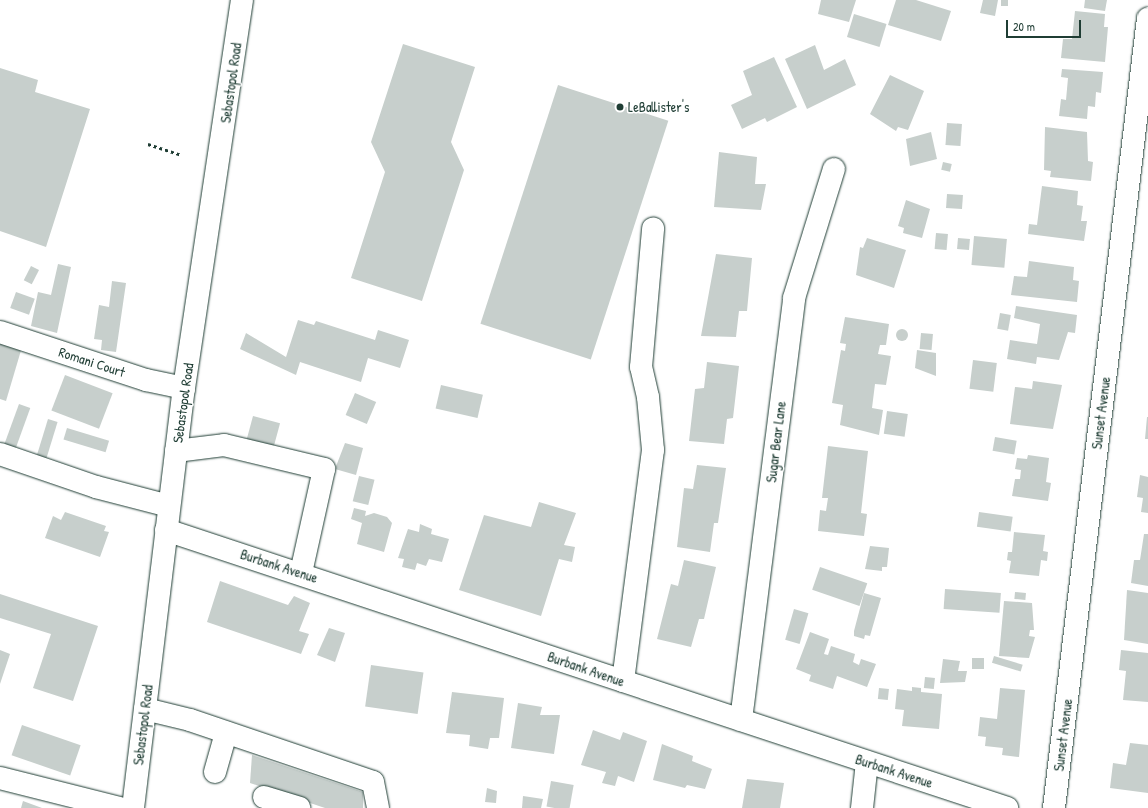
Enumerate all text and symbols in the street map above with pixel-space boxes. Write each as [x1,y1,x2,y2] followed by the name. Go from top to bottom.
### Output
[1008,12,1083,38] scale bar
[1013,18,1035,35] text: 20 m
[217,42,245,124] street label: Sebastopol Road
[628,99,689,115] place label: LeBallister's
[615,102,625,112] marker: LeBallister's
[57,343,127,381] street label: Romani Court
[169,362,197,444] street label: Sebastopol Road
[1088,376,1114,450] street label: Sunset Avenue
[763,400,789,484] street label: Sugar Bear Lane
[238,546,320,586] street label: Burbank Avenue
[545,648,627,690] street label: Burbank Avenue
[130,684,156,766] street label: Sebastopol Road
[1050,698,1076,772] street label: Sunset Avenue
[853,751,935,791] street label: Burbank Avenue

